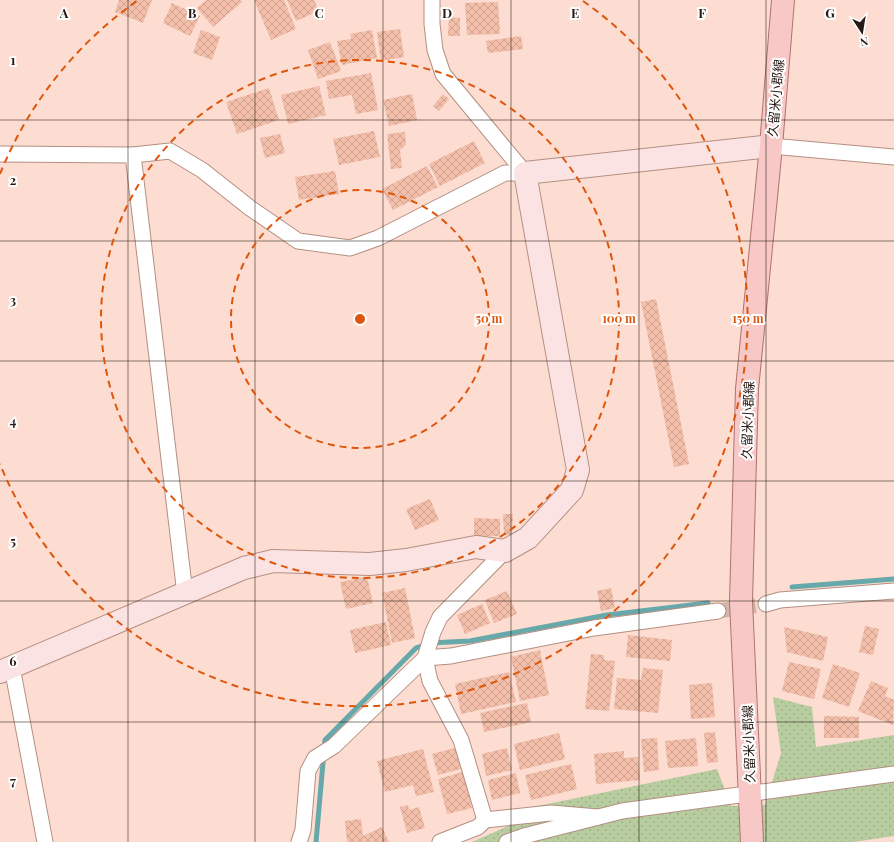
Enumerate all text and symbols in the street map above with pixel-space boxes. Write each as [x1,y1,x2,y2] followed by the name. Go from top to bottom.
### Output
[59,4,69,21] text: A
[188,4,197,21] text: B
[314,4,324,21] text: C
[442,4,452,21] text: D
[571,4,579,21] text: E
[698,4,706,21] text: F
[825,4,835,21] text: G
[842,12,882,52] north arrow
[859,34,870,50] text: N
[11,51,16,68] text: 1
[763,58,787,138] street label: 久留米小郡線
[10,171,17,188] text: 2
[10,291,16,308] text: 3
[476,310,503,326] text: 50 m
[602,310,636,326] text: 100 m
[732,310,764,326] text: 150 m
[353,312,367,326] centre of rings
[737,381,757,459] street label: 久留米小郡線
[10,412,17,429] text: 4
[10,532,16,549] text: 5
[9,652,17,669] text: 6
[738,705,758,783] street label: 久留米小郡線
[10,772,16,789] text: 7

